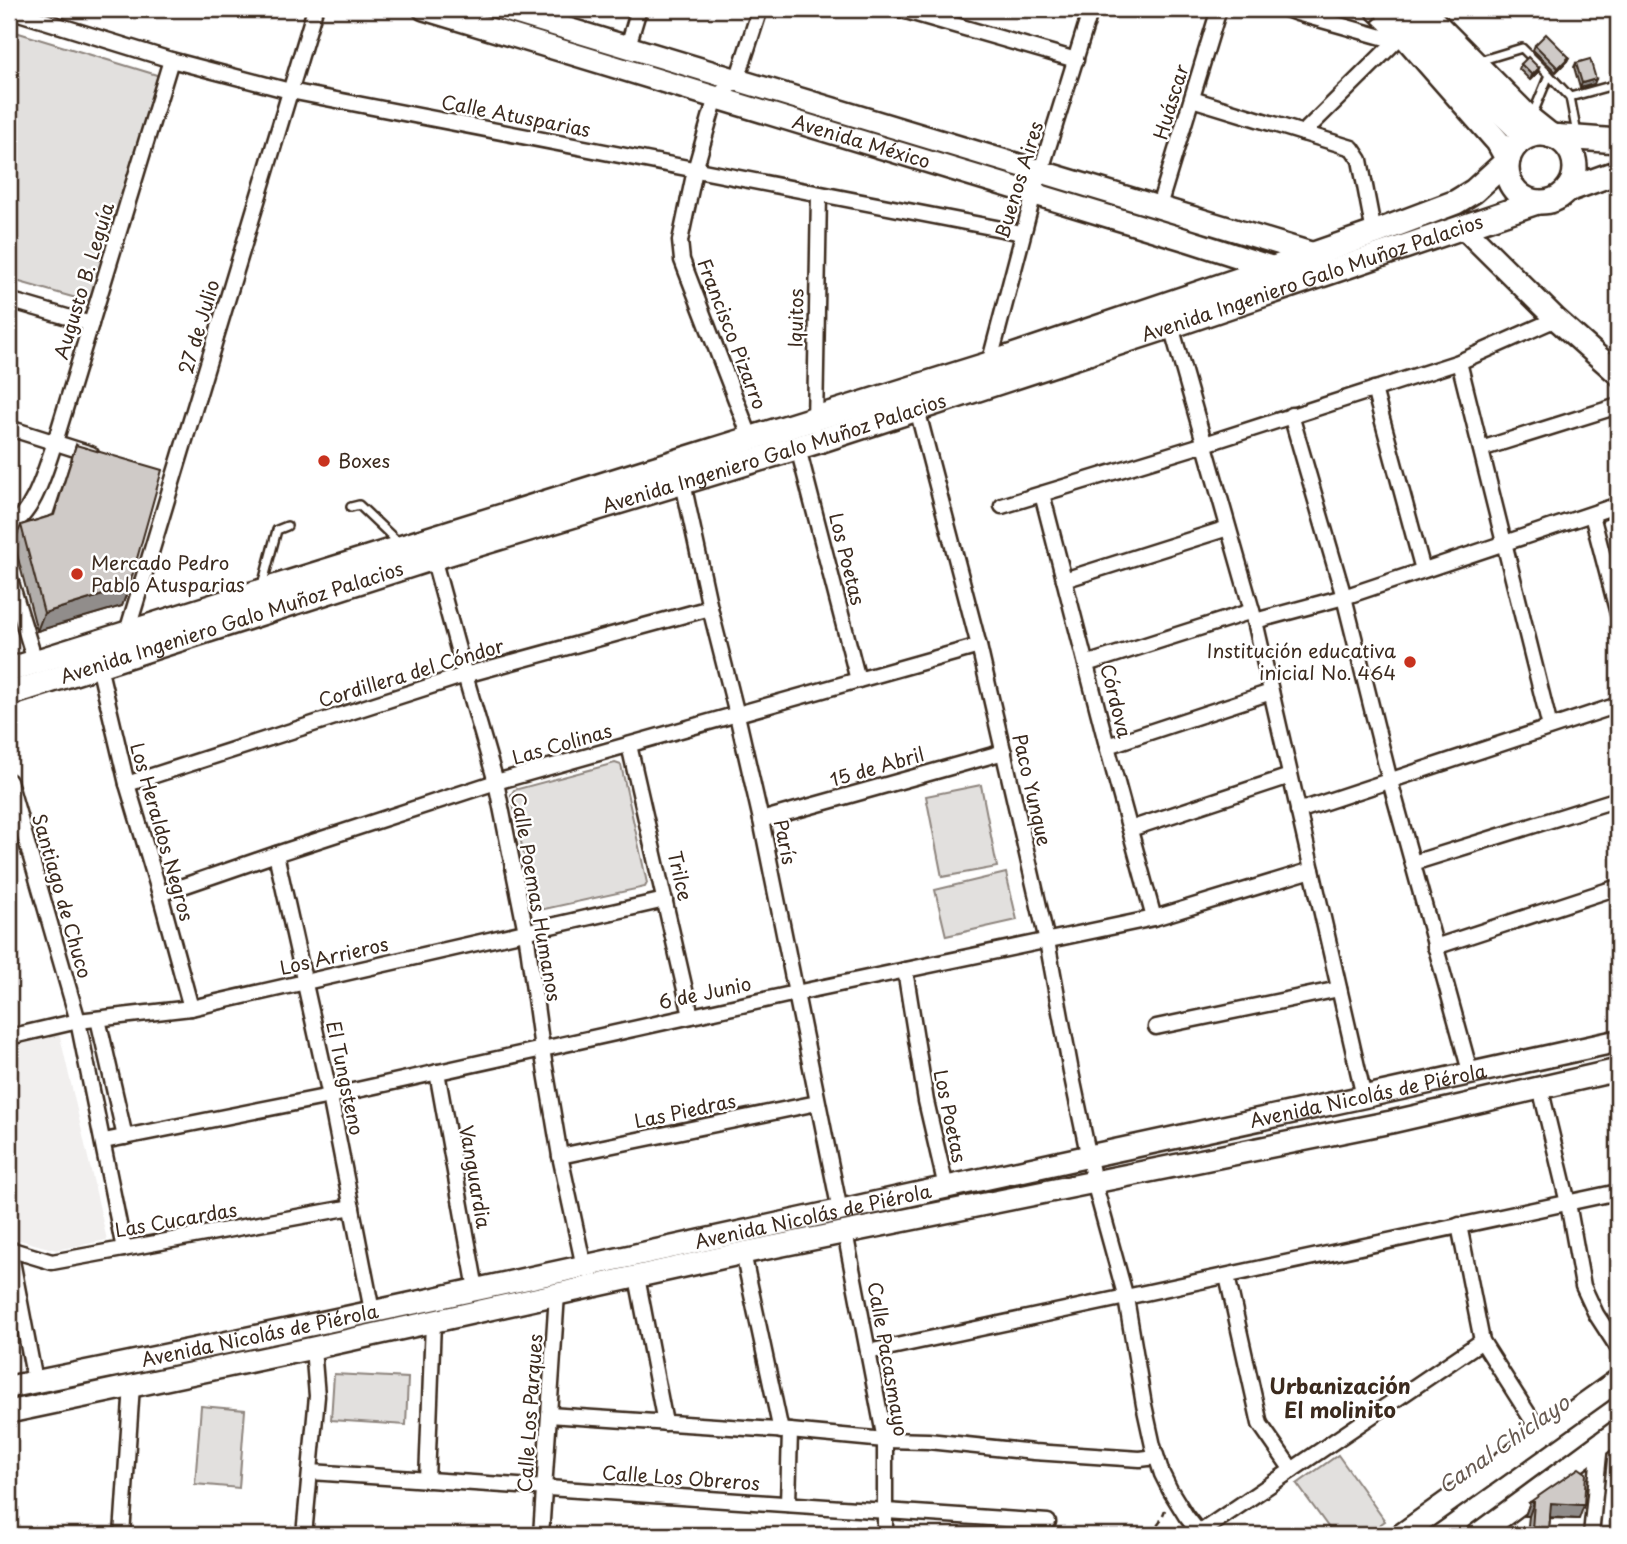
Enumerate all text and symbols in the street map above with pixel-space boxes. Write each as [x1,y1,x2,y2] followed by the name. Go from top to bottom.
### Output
[1145,60,1195,143] street label: Huáscar
[439,87,593,143] street label: Calle Atusparias
[789,106,934,175] street label: Avenida México
[987,118,1049,242] street label: Buenos Aires
[46,199,120,363] street label: Augusto B. Leguía
[1137,206,1487,348] street label: Avenida Ingeniero Galo Muñoz Palacios
[691,254,775,413] street label: Francisco Pizarro
[170,276,226,377] street label: 27 de Julio
[780,288,810,348] street label: Iquitos
[598,385,950,519] street label: Avenida Ingeniero Galo Muñoz Palacios
[338,446,390,474] place label: Boxes
[316,453,332,469] marker: Boxes
[823,510,873,608] street label: Los Poetas
[91,548,245,598] place label: Mercado Pedro Pablo Atusparias
[56,553,407,690] street label: Avenida Ingeniero Galo Muñoz Palacios
[69,566,85,582] marker: Mercado Pedro Pablo Atusparias
[315,630,507,714] street label: Cordillera del Cóndor
[1207,636,1396,686] place label: Institución educativa inicial No. 464
[1402,654,1418,670] marker: Institución educativa inicial No. 464
[1094,661,1140,741] street label: Córdova
[509,715,615,771] street label: Las Colinas
[1007,731,1059,849] street label: Paco Yunque
[124,739,202,924] street label: Los Heraldos Negros
[826,739,927,793] street label: 15 de Abril
[505,790,569,1004] street label: Calle Poemas Humanos
[26,810,100,981] street label: Santiago de Chuco
[768,817,804,867] street label: París
[662,848,700,903] street label: Trilce
[277,929,391,981] street label: Los Arrieros
[656,969,754,1015] street label: 6 de Junio
[320,1018,372,1138] street label: El Tungsteno
[1247,1056,1489,1134] street label: Avenida Nicolás de Piérola
[927,1067,975,1165] street label: Los Poetas
[631,1086,738,1134] street label: Las Piedras
[453,1123,499,1231] street label: Vanguardia
[692,1176,934,1255] street label: Avenida Nicolás de Piérola
[113,1194,239,1244] street label: Las Cucardas
[862,1279,916,1438] street label: Calle Pacasmayo
[139,1296,381,1373] street label: Avenida Nicolás de Piérola
[509,1333,549,1493] street label: Calle Los Parques
[1269,1369,1411,1425] district label: Urbanización El molinito
[1431,1385,1576,1501] water label: Canal Chiclayo
[601,1458,761,1496] street label: Calle Los Obreros

